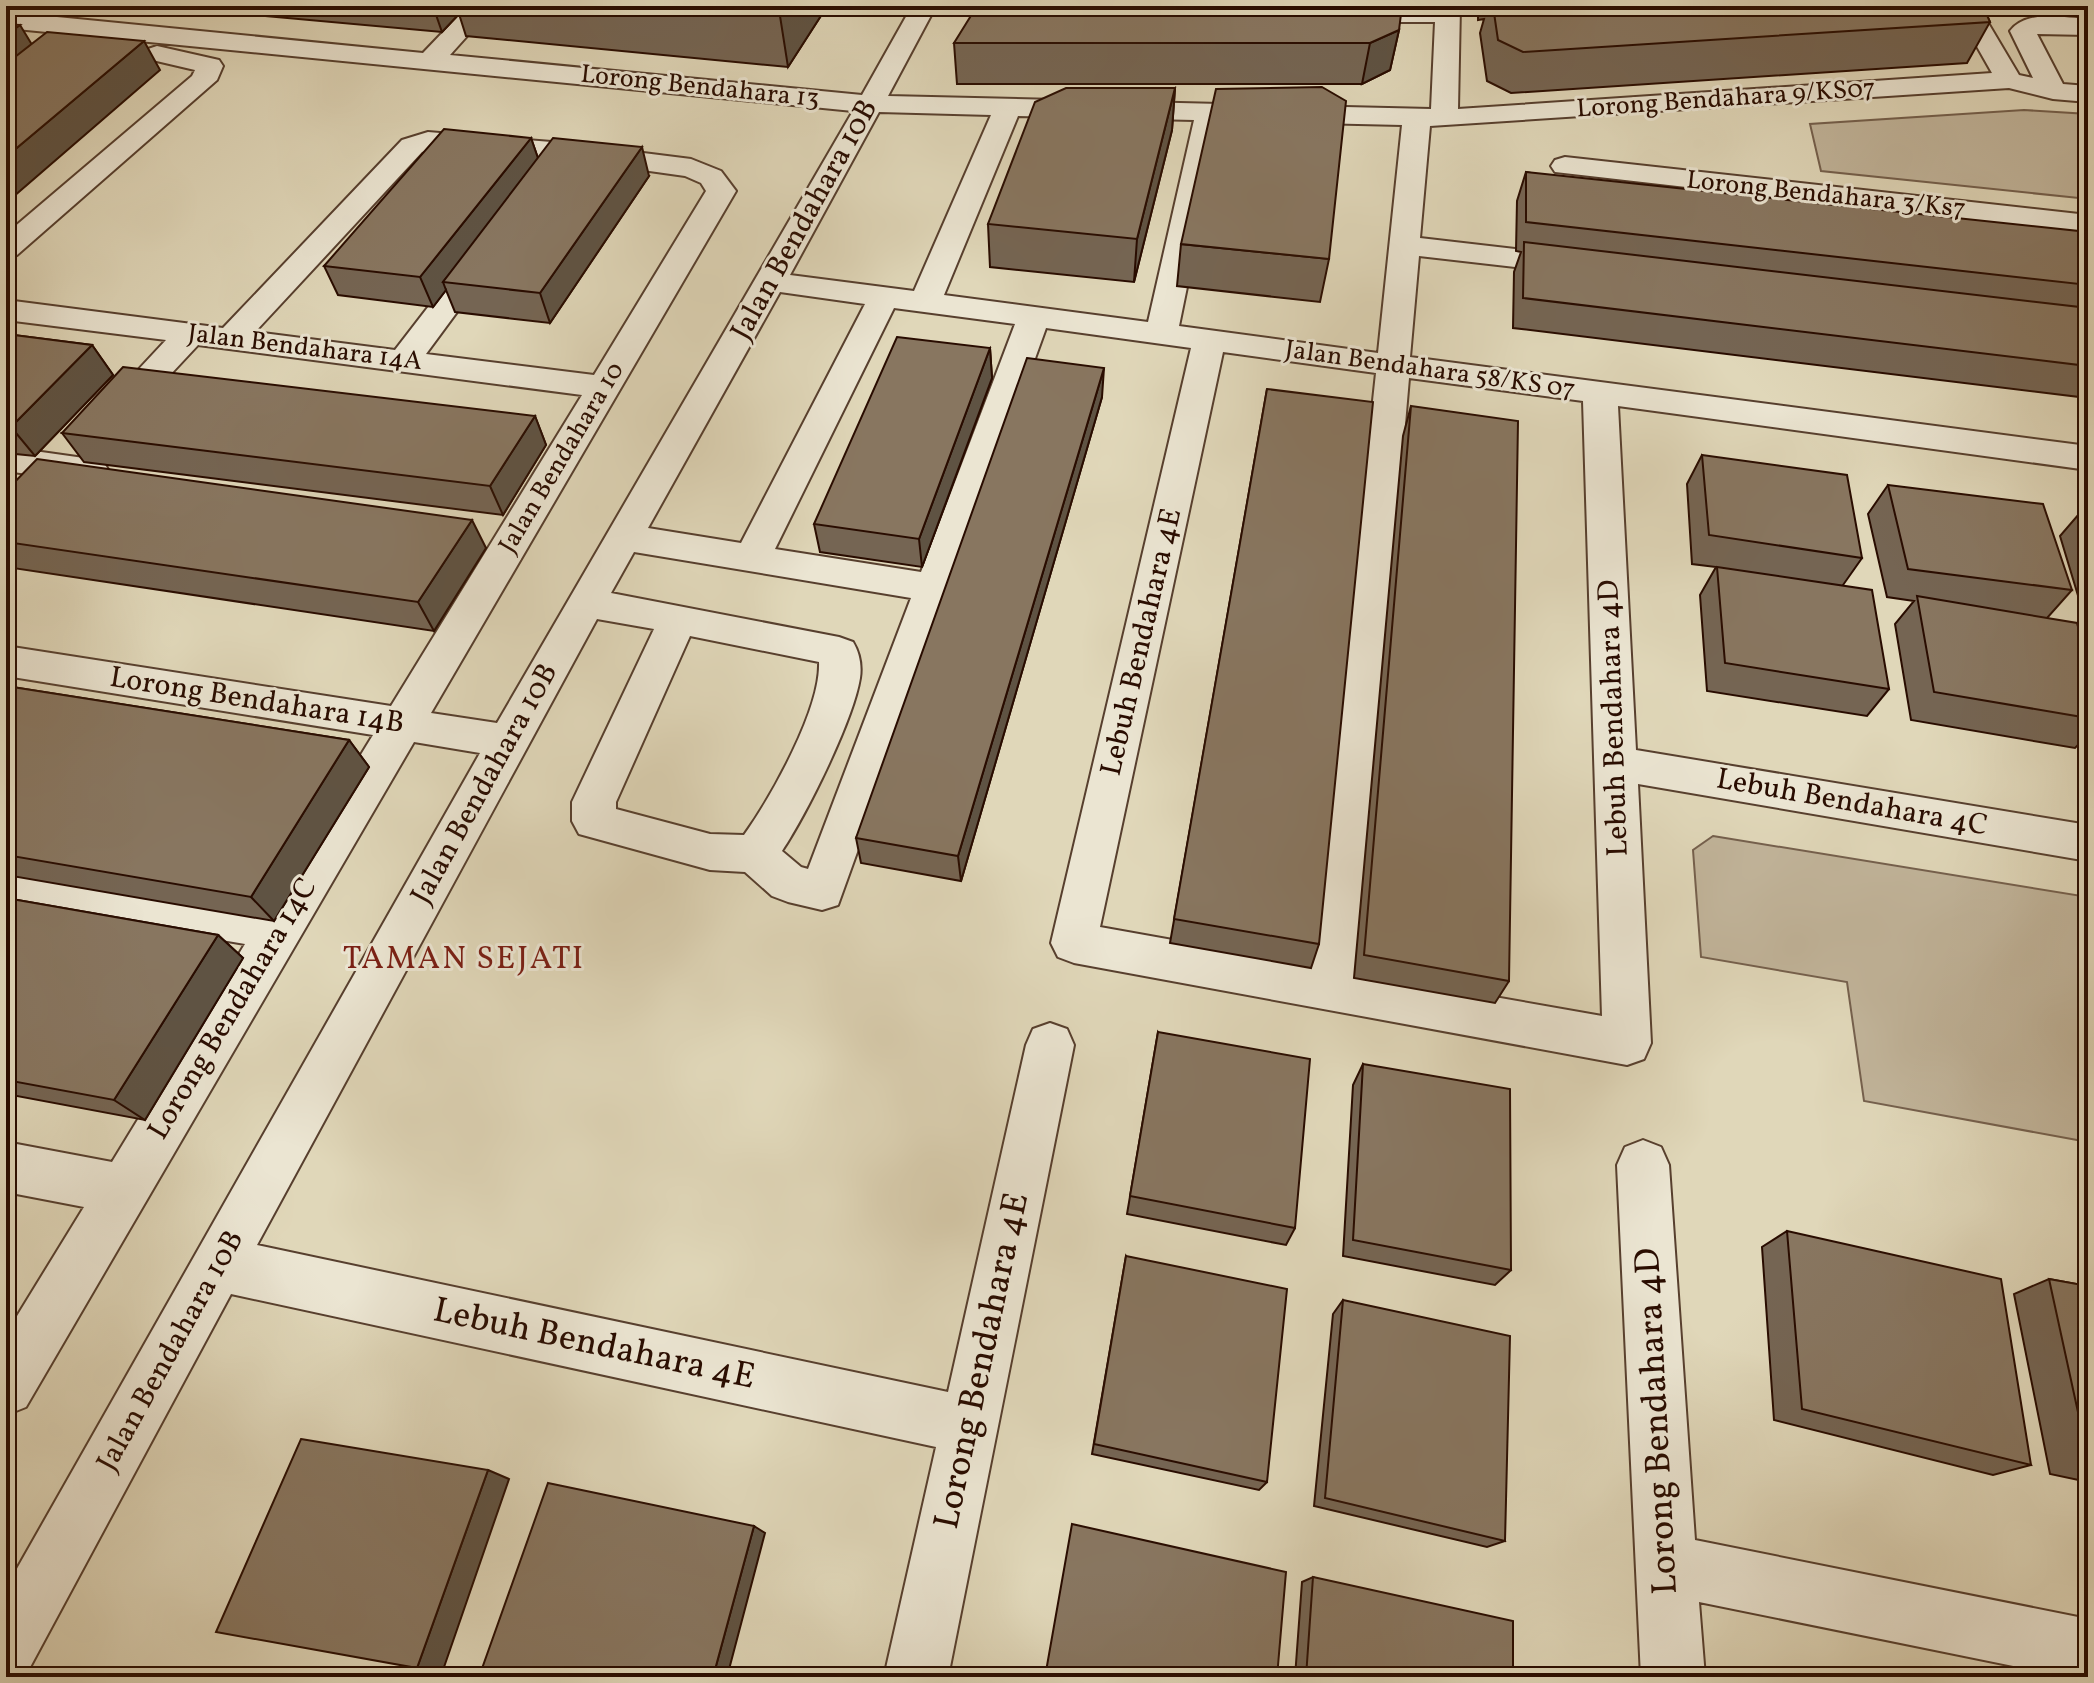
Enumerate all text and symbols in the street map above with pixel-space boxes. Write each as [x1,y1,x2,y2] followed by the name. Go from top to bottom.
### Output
[579,57,821,117] street label: Lorong Bendahara 13
[1575,71,1877,127] street label: Lorong Bendahara 9/KS07
[721,92,889,348] street label: Jalan Bendahara 10B
[1685,162,1967,228] street label: Lorong Bendahara 3/Ks7
[186,316,424,380] street label: Jalan Bendahara 14A
[1283,332,1577,408] street label: Jalan Bendahara 58/KS 07
[490,355,634,561] street label: Jalan Bendahara 10
[1091,504,1193,780] street label: Lebuh Bendahara 4E
[1588,579,1640,857] street label: Lebuh Bendahara 4D
[401,656,569,912] street label: Jalan Bendahara 10B
[107,657,407,745] street label: Lorong Bendahara 14B
[1713,758,1991,848] street label: Lebuh Bendahara 4C
[138,870,328,1148] street label: Lorong Bendahara 14C
[343,938,585,982] district label: TAMAN SEJATI
[923,1188,1043,1534] street label: Lorong Bendahara 4E
[87,1223,255,1479] street label: Jalan Bendahara 10B
[1624,1246,1692,1596] street label: Lorong Bendahara 4D
[428,1286,760,1404] street label: Lebuh Bendahara 4E

